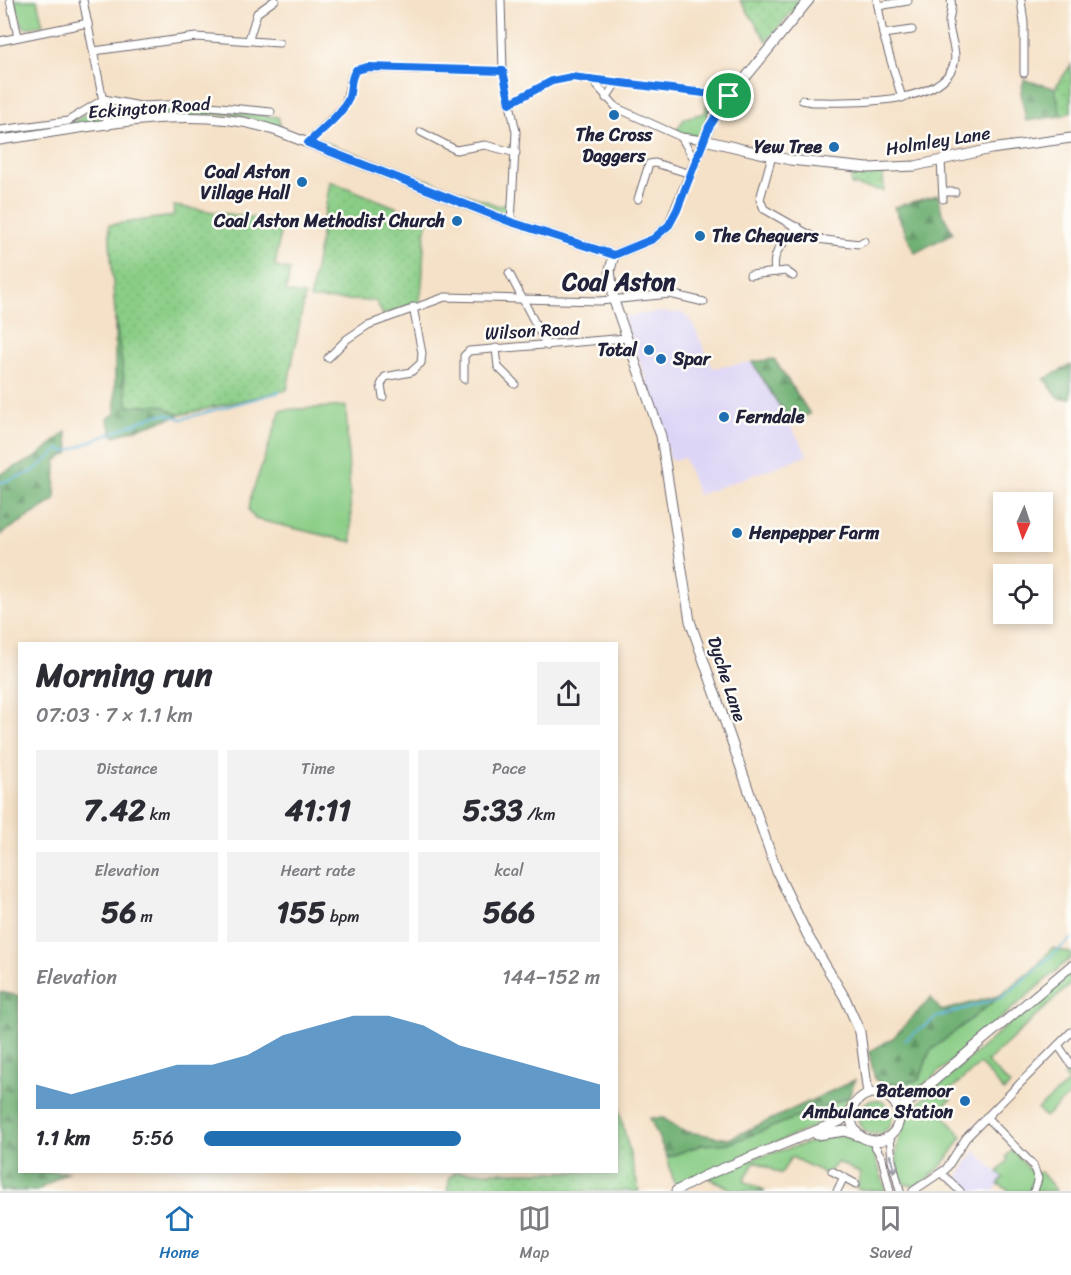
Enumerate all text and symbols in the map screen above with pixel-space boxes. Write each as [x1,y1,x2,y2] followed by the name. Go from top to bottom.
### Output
[703,70,754,121] pin
[712,79,745,112] icon: arrive
[87,88,213,128] street label: Eckington Road
[607,108,621,122] marker: The Cross Daggers
[883,117,993,165] street label: Holmley Lane
[576,119,653,172] place label: The Cross Daggers
[754,131,822,163] place label: Yew Tree
[827,140,841,154] marker: Yew Tree
[201,156,291,209] place label: Coal Aston Village Hall
[295,175,309,189] marker: Coal Aston Village Hall
[213,205,446,237] place label: Coal Aston Methodist Church
[450,214,464,228] marker: Coal Aston Methodist Church
[712,220,819,252] place label: The Chequers
[693,229,707,243] marker: The Chequers
[561,261,676,303] district label: Coal Aston
[484,312,581,349] street label: Wilson Road
[597,334,638,366] place label: Total
[642,343,656,357] marker: Total
[672,343,712,375] place label: Spar
[654,352,668,366] marker: Spar
[735,401,805,433] place label: Ferndale
[717,410,731,424] marker: Ferndale
[993,492,1053,552] north arrow
[993,492,1053,624] map controls
[748,517,879,549] place label: Henpepper Farm
[730,526,744,540] marker: Henpepper Farm
[993,564,1053,624] button: locate
[698,632,756,726] street label: Dyche Lane
[36,646,212,704] text: Morning run
[537,662,600,725] button: share
[36,698,193,733] text: 07:03 · 7 × 1.1 km
[97,754,157,783] text: Distance
[301,754,335,783] text: Time
[492,754,526,783] text: Pace
[83,783,146,837] text: 7.42
[285,783,351,837] text: 41:11
[462,783,523,837] text: 5:33
[146,800,171,829] text: km
[523,800,556,829] text: /km
[95,856,159,885] text: Elevation
[280,856,356,885] text: Heart rate
[494,856,524,885] text: kcal
[101,885,136,939] text: 56
[276,885,326,939] text: 155
[483,885,535,939] text: 566
[136,902,153,931] text: m
[326,902,360,931] text: bpm
[36,960,117,995] text: Elevation
[502,960,600,995] text: 144–152 m
[802,1075,955,1128] place label: Batemoor Ambulance Station
[958,1094,972,1108] marker: Batemoor Ambulance Station
[36,1121,90,1156] text: 1.1 km
[132,1121,174,1156] text: 5:56
[888,1154,900,1173] one-way arrow
[159,1202,199,1267] tab: Home
[518,1202,551,1267] tab: Map
[869,1202,912,1267] tab: Saved

